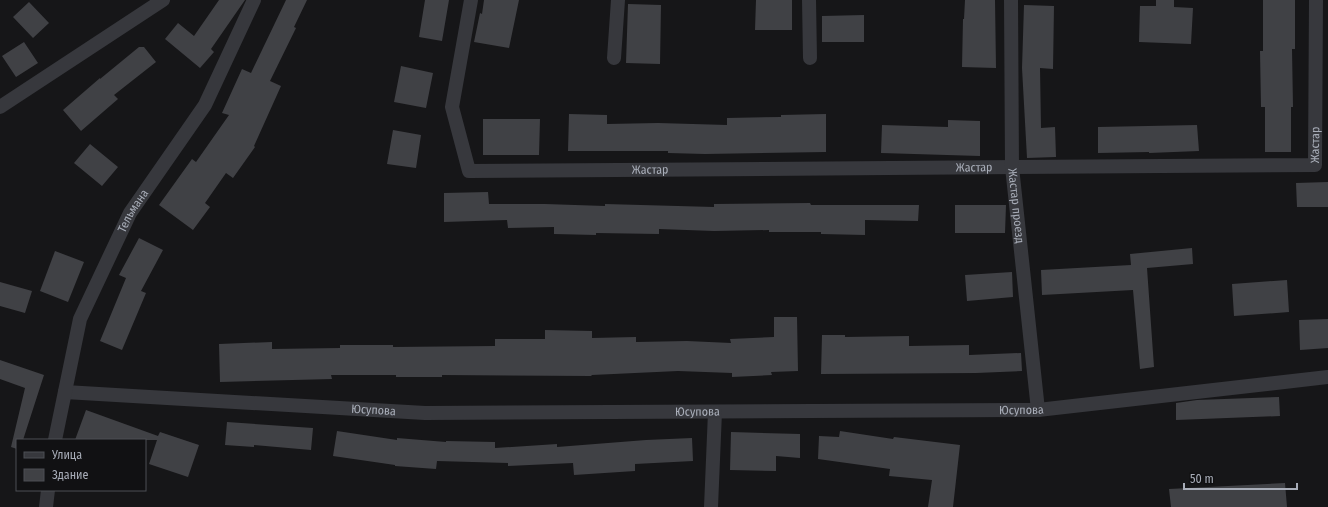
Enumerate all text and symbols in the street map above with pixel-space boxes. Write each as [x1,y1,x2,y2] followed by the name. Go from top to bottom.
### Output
[1308,127,1322,163] street label: Жастар
[956,160,992,175] street label: Жастар
[632,163,668,177] street label: Жастар
[1005,168,1027,244] street label: Жастар проезд
[115,187,151,235] street label: Тельмана
[351,402,396,418] street label: Юсупова
[999,402,1045,417] street label: Юсупова
[675,405,720,419] street label: Юсупова
[16,439,146,491] legend
[51,448,82,462] text: Улица
[1184,465,1297,491] scale bar
[52,468,88,482] text: Здание
[1190,472,1214,486] text: 50 m

